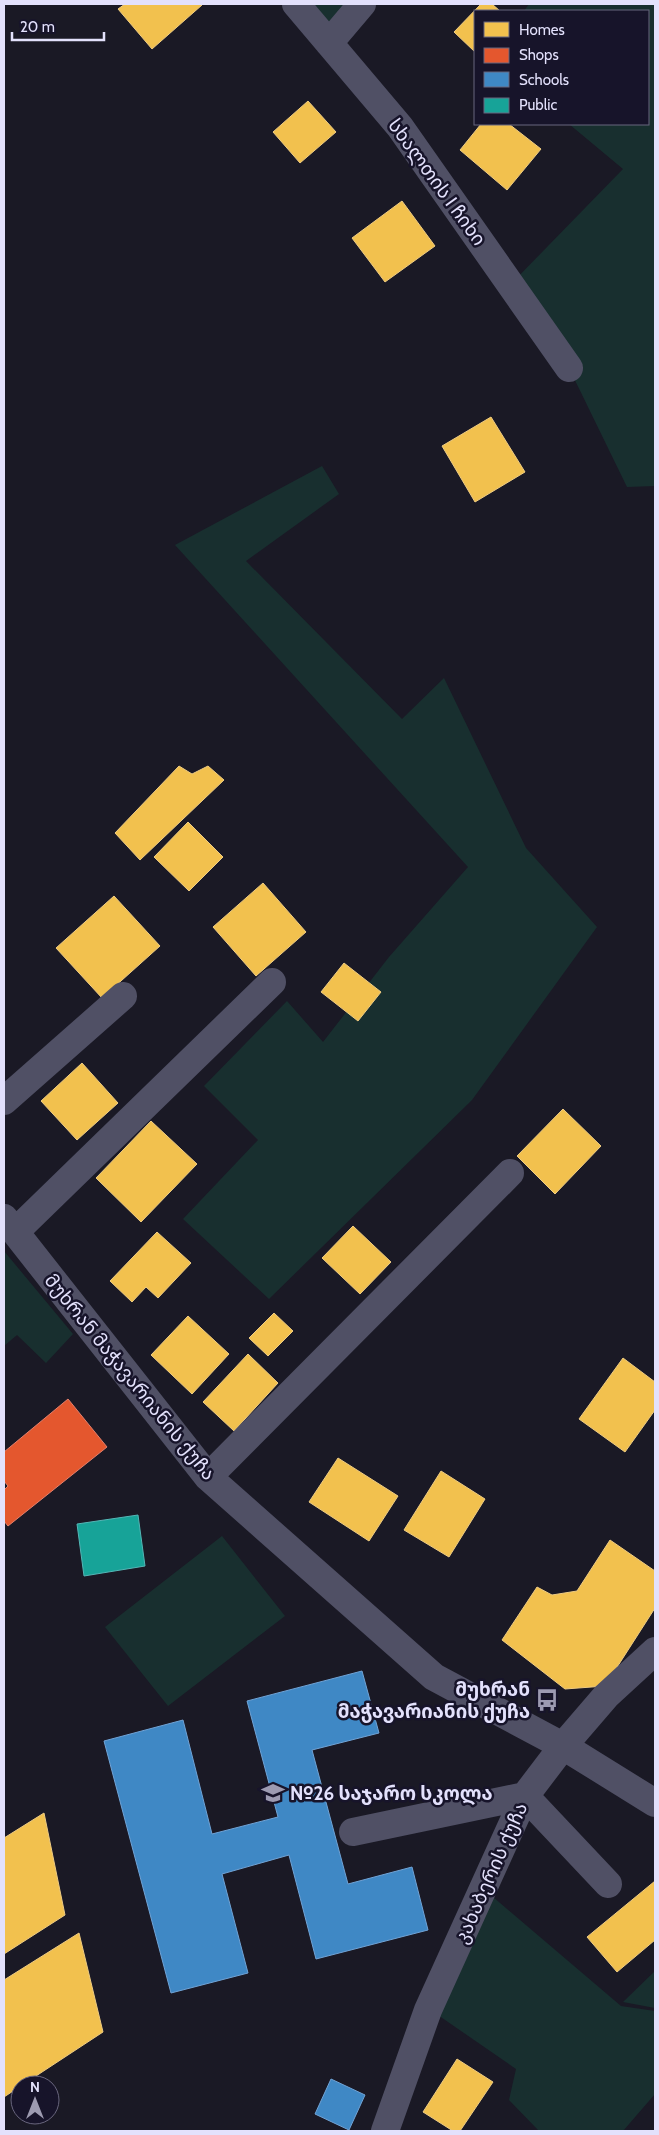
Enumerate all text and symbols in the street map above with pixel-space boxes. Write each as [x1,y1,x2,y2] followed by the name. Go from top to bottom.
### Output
[12,10,105,42] scale bar
[474,10,649,125] legend
[20,18,55,36] text: 20 m
[519,21,565,39] text: Homes
[519,46,559,64] text: Shops
[519,71,569,89] text: Schools
[519,96,557,114] text: Public
[382,114,491,251] street label: სხალთის I ჩიხი
[40,1269,220,1485] street label: მუხრან მაჭავარიანის ქუჩა
[338,1678,530,1723] place label: მუხრან მაჭავარიანის ქუჩა
[534,1687,560,1713] bus stop icon: მუხრან მაჭავარიანის ქუჩა
[260,1780,286,1806] school or university icon: №26 საჯარო სკოლა
[290,1782,493,1805] place label: №26 საჯარო სკოლა
[450,1799,532,1947] street label: კახაბერის ქუჩა
[10,2075,60,2125] north arrow
[30,2078,40,2096] text: N

